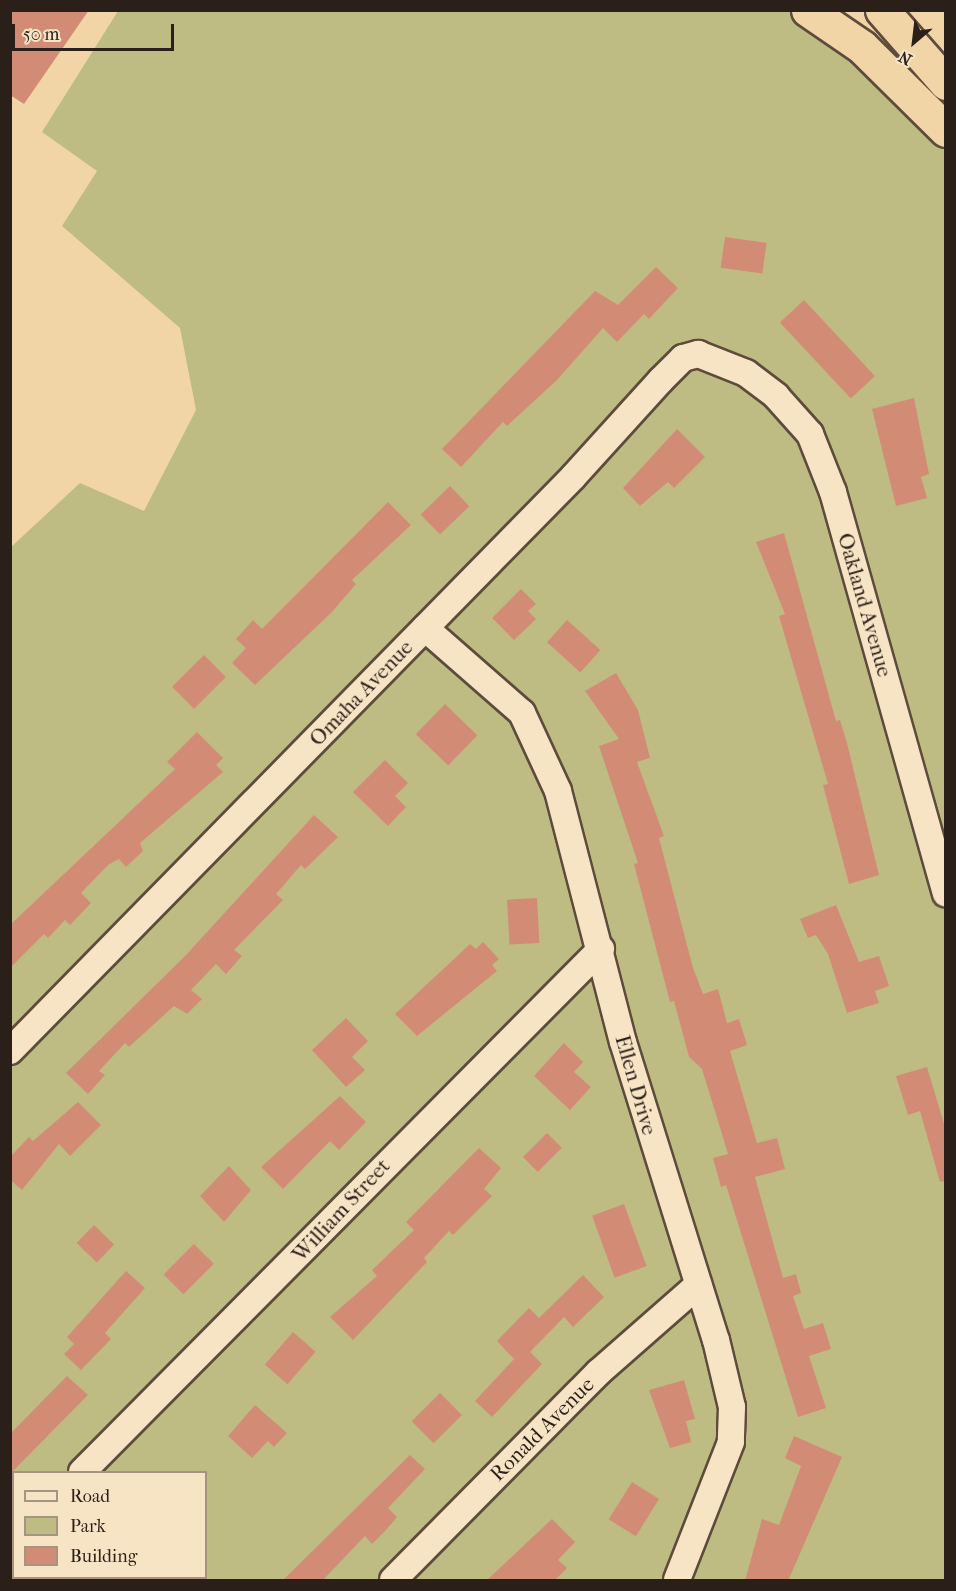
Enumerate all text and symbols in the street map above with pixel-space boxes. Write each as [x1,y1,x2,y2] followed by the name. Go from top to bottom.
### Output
[15,12,177,50] scale bar
[884,12,944,72] north arrow
[23,24,59,45] text: 50 m
[896,47,915,70] text: N
[832,530,898,680] street label: Oakland Avenue
[304,635,418,751] street label: Omaha Avenue
[610,1032,662,1138] street label: Ellen Drive
[287,1153,395,1267] street label: William Street
[485,1372,599,1486] street label: Ronald Avenue
[12,1471,207,1579] legend
[70,1486,110,1507] text: Road
[70,1516,106,1537] text: Park
[70,1546,137,1567] text: Building

